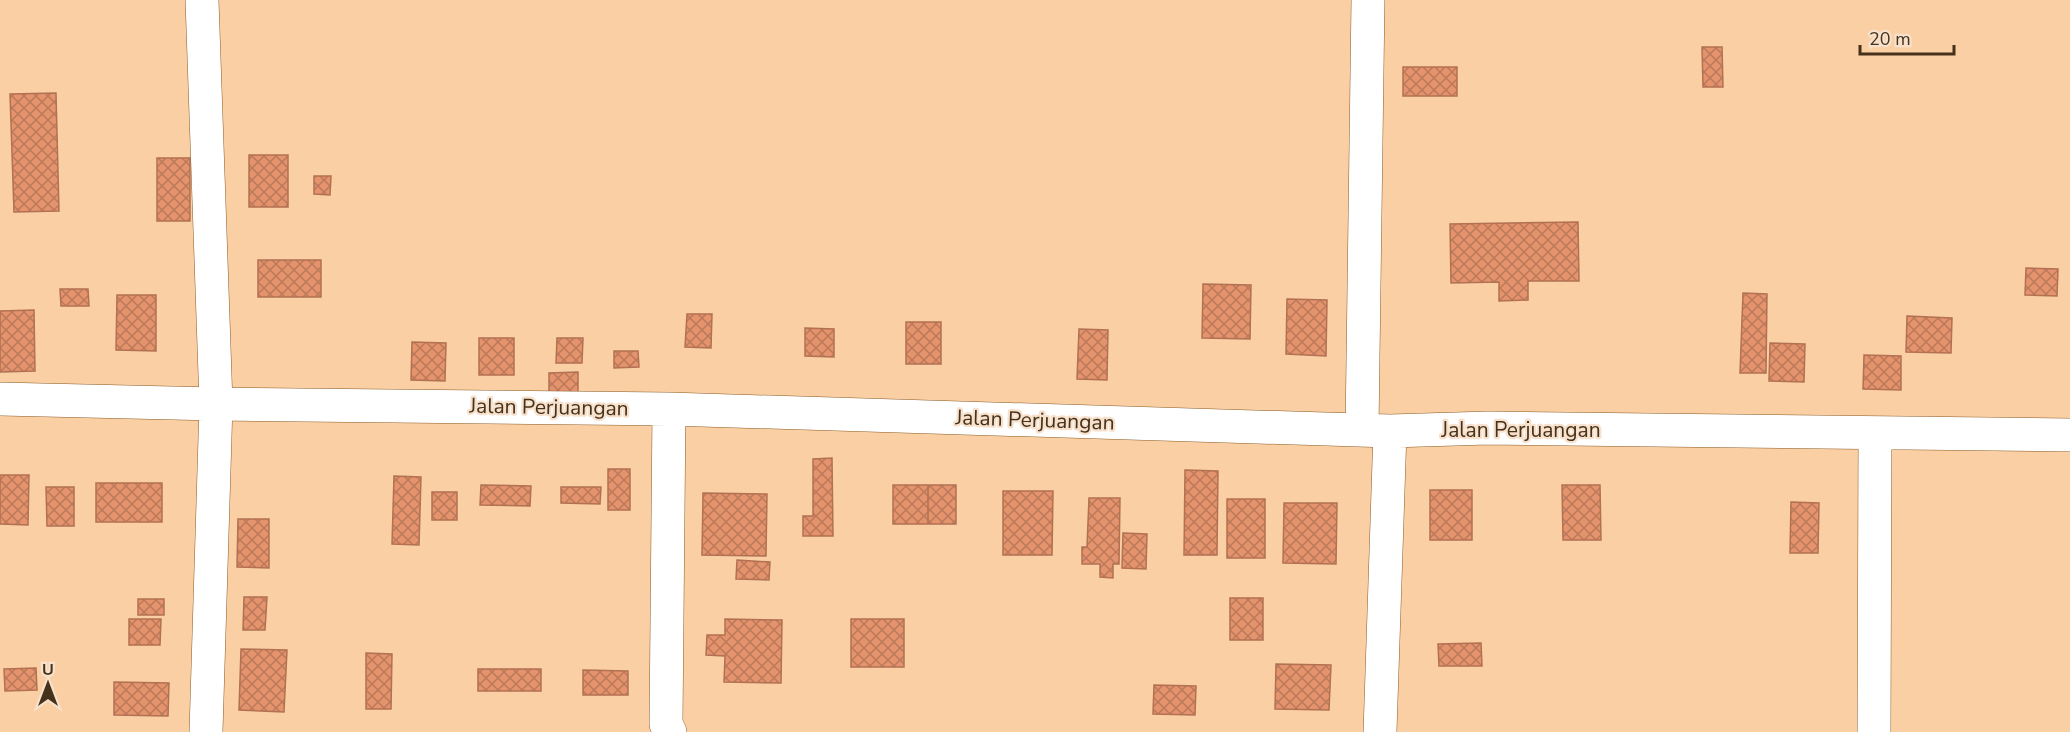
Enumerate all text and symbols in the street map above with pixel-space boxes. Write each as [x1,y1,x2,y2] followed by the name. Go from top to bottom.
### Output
[1860,18,1954,56] scale bar
[1869,27,1911,51] text: 20 m
[468,392,629,422] street label: Jalan Perjuangan
[954,403,1115,437] street label: Jalan Perjuangan
[1440,416,1601,444] street label: Jalan Perjuangan
[18,654,78,714] north arrow
[42,659,54,681] text: U

